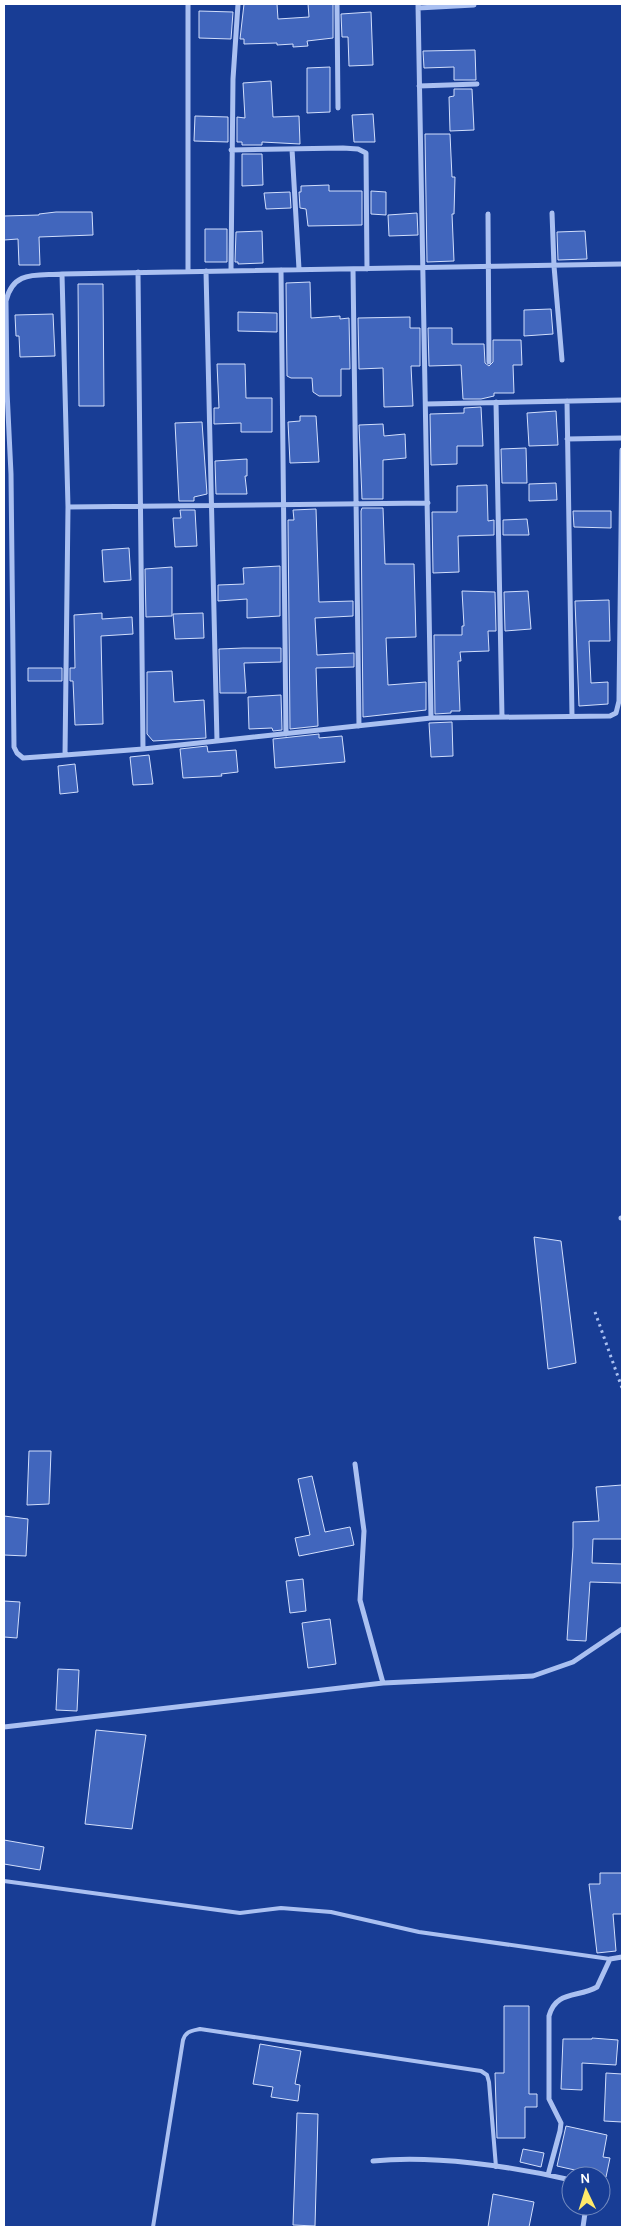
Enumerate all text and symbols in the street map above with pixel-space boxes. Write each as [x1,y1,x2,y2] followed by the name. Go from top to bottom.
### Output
[561,2166,611,2216] north arrow
[580,2170,591,2187] text: N

